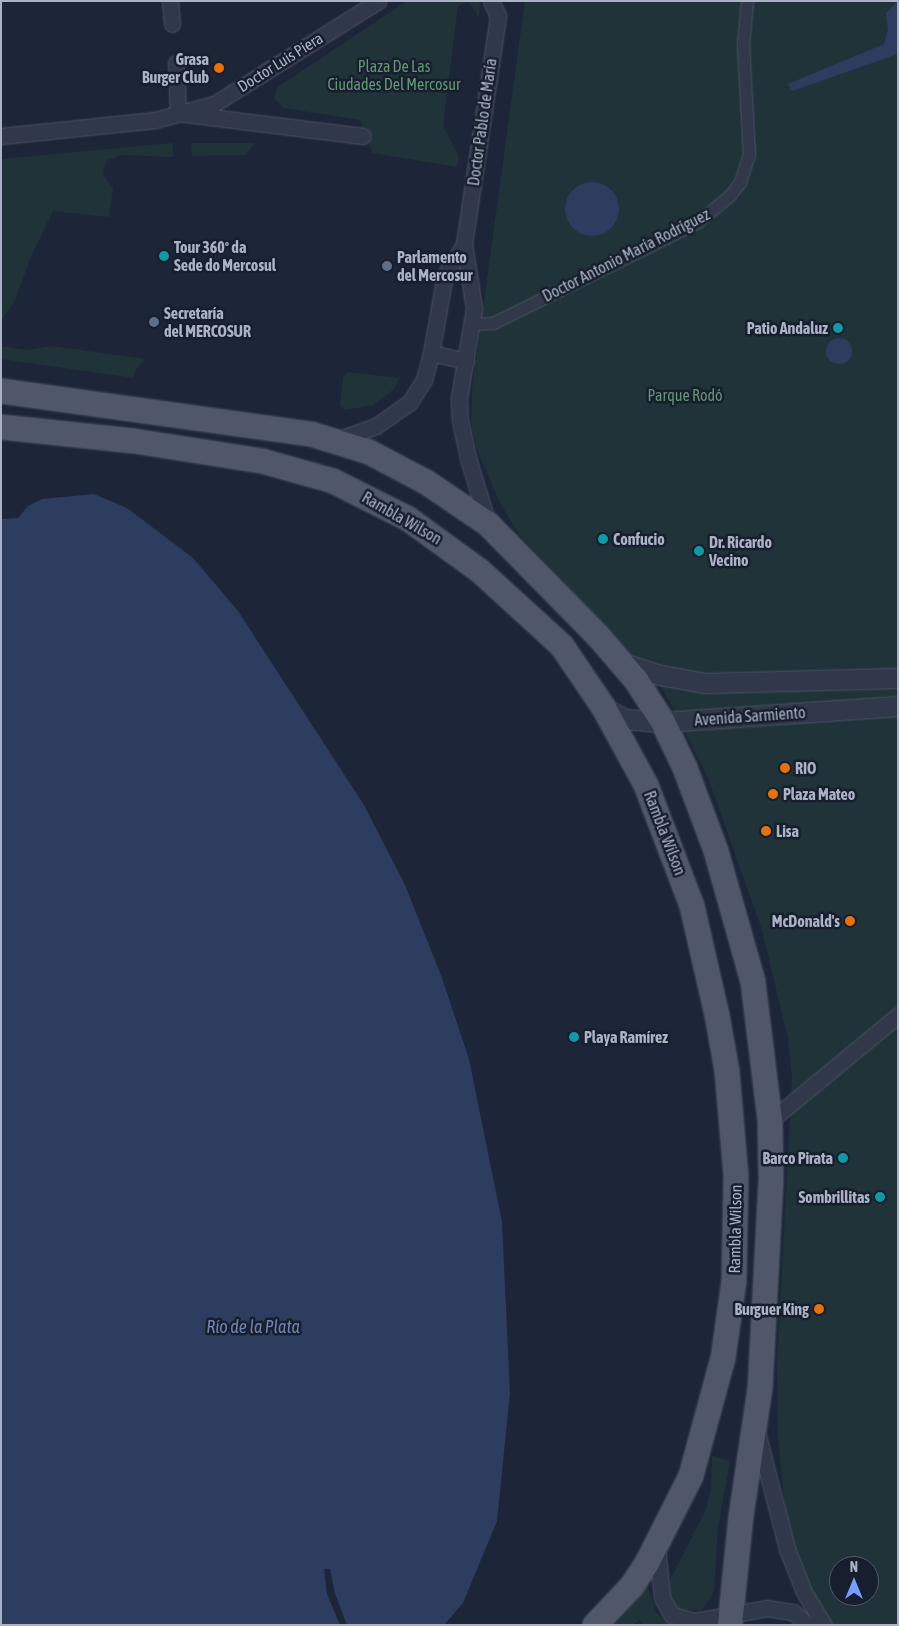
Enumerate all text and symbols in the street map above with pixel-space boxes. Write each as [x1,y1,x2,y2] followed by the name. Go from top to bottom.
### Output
[234,28,326,96] street label: Doctor Luis Piera
[142,49,209,87] place label: Grasa Burger Club
[327,56,461,94] park label: Plaza De Las Ciudades Del Mercosur
[464,57,500,187] street label: Doctor Pablo de María
[213,62,225,74] marker: Grasa Burger Club
[539,204,713,306] street label: Doctor Antonio María Rodríguez
[174,237,276,275] place label: Tour 360º da Sede do Mercosul
[397,247,473,285] place label: Parlamento del Mercosur
[158,250,170,262] marker: Tour 360º da Sede do Mercosul
[381,260,393,272] marker: Parlamento del Mercosur
[164,303,251,341] place label: Secretaría del MERCOSUR
[148,316,160,328] marker: Secretaría del MERCOSUR
[747,318,828,338] place label: Patio Andaluz
[832,322,844,334] marker: Patio Andaluz
[647,385,723,405] park label: Parque Rodó
[359,487,445,549] street label: Rambla Wilson
[613,529,665,549] place label: Confucio
[709,532,772,570] place label: Dr. Ricardo Vecino
[597,533,609,545] marker: Confucio
[693,545,705,557] marker: Dr. Ricardo Vecino
[694,703,806,729] street label: Avenida Sarmiento
[795,758,816,778] place label: RIO
[779,762,791,774] marker: RIO
[783,784,855,804] place label: Plaza Mateo
[640,788,690,878] street label: Rambla Wilson
[767,788,779,800] marker: Plaza Mateo
[776,821,799,841] place label: Lisa
[760,825,772,837] marker: Lisa
[772,911,840,931] place label: McDonald's
[844,915,856,927] marker: McDonald's
[584,1027,668,1047] place label: Playa Ramírez
[568,1031,580,1043] marker: Playa Ramírez
[762,1148,833,1168] place label: Barco Pirata
[837,1152,849,1164] marker: Barco Pirata
[725,1184,745,1274] street label: Rambla Wilson
[798,1187,870,1207] place label: Sombrillitas
[874,1191,886,1203] marker: Sombrillitas
[735,1299,809,1319] place label: Burguer King
[813,1303,825,1315] marker: Burguer King
[206,1316,300,1338] water label: Río de la Plata
[829,1556,879,1606] north arrow
[850,1559,858,1575] text: N

